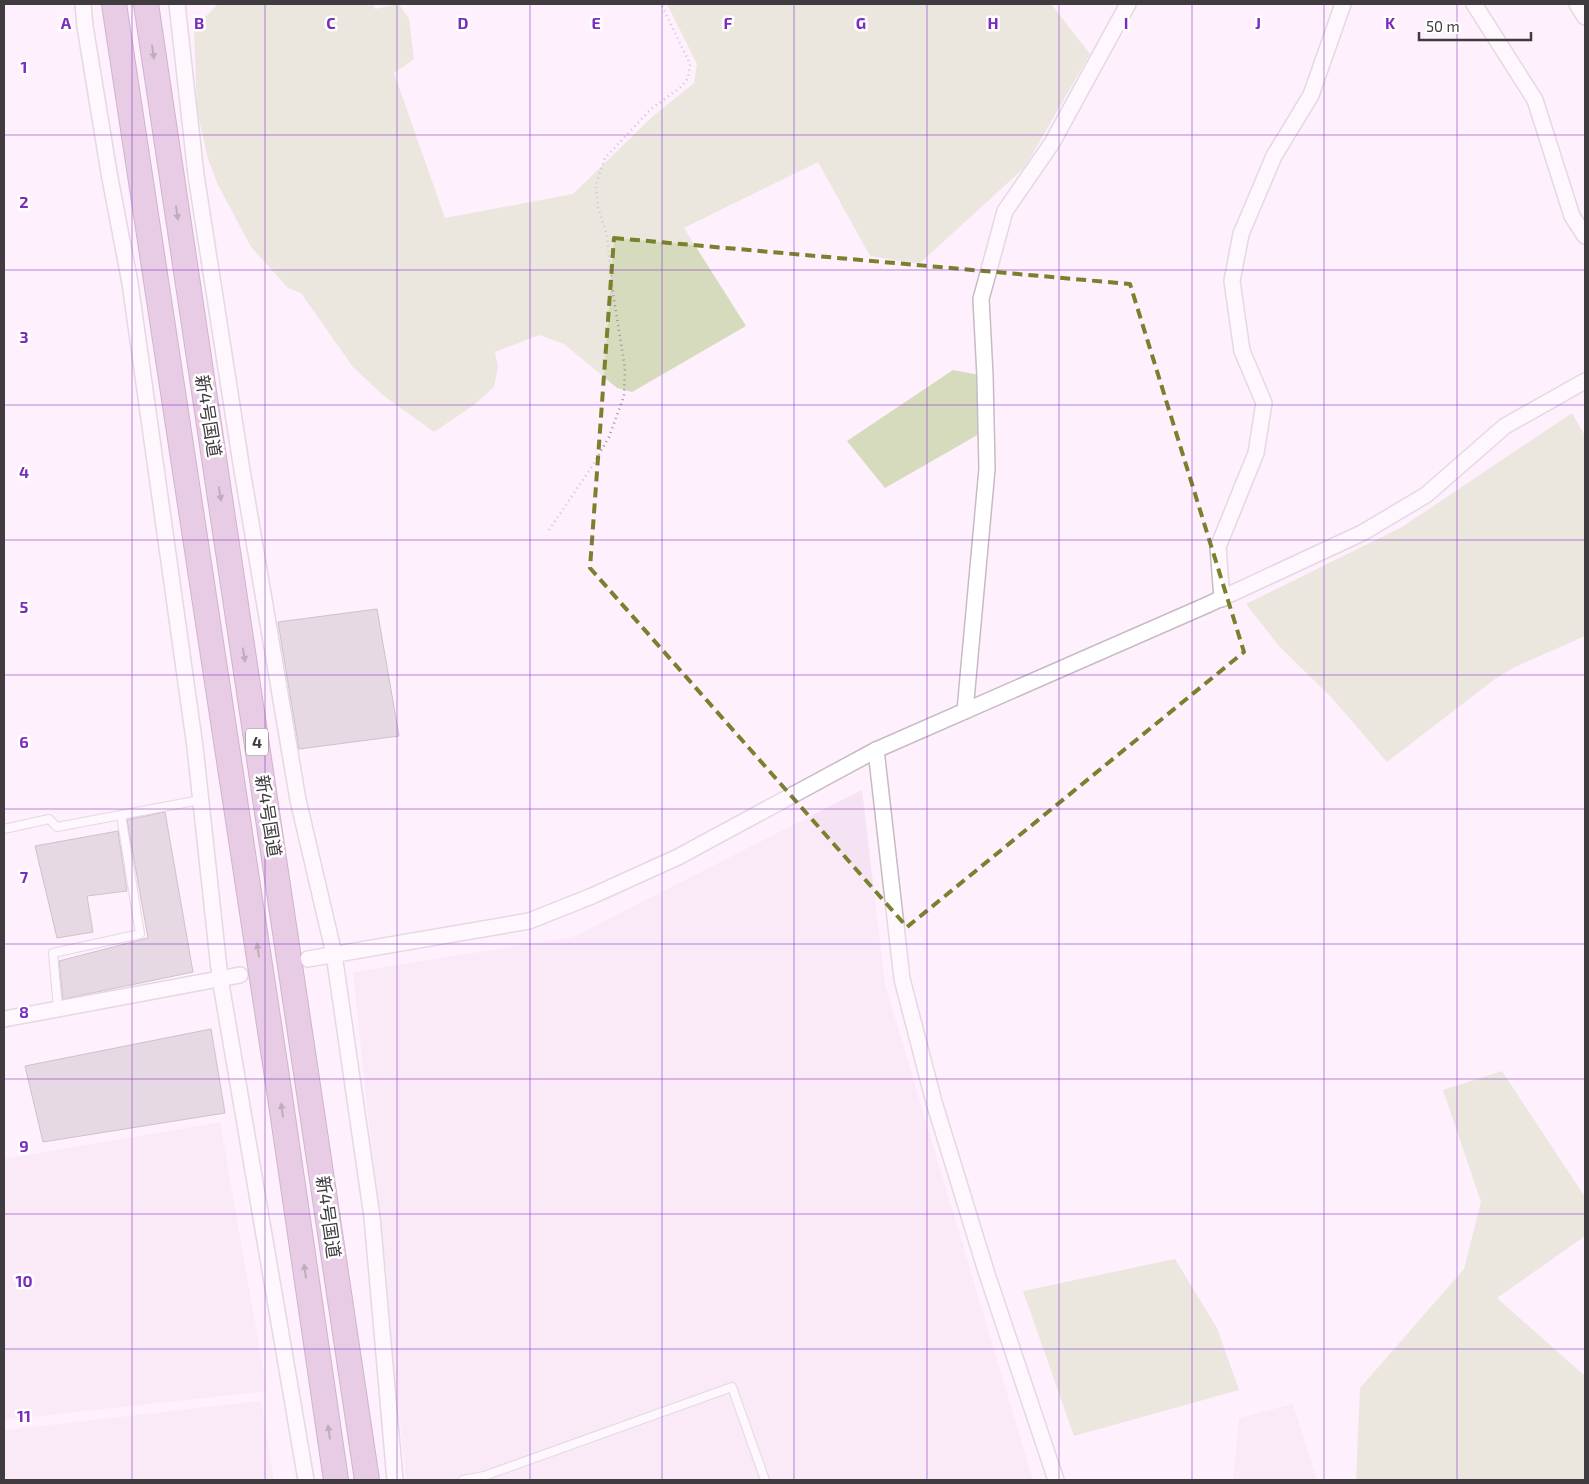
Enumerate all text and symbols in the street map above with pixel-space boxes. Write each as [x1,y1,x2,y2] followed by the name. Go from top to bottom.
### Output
[1419,10,1532,42] scale bar
[61,13,72,32] text: A
[194,13,204,32] text: B
[326,13,336,32] text: C
[458,13,469,32] text: D
[591,13,601,32] text: E
[724,13,733,32] text: F
[856,13,866,32] text: G
[987,13,999,32] text: H
[1124,13,1128,32] text: I
[1255,13,1261,32] text: J
[1385,13,1396,32] text: K
[1426,17,1460,35] text: 50 m
[150,44,158,60] one-way arrow
[21,57,27,76] text: 1
[19,192,29,211] text: 2
[173,205,181,221] one-way arrow
[19,327,29,346] text: 3
[192,373,226,459] street label: 新4号国道
[19,462,29,481] text: 4
[216,487,224,503] one-way arrow
[20,597,29,616] text: 5
[240,648,248,664] one-way arrow
[246,729,268,756] road number: 4
[19,732,29,751] text: 6
[252,773,286,859] street label: 新4号国道
[20,867,29,886] text: 7
[253,941,261,957] one-way arrow
[19,1002,29,1021] text: 8
[278,1102,286,1118] one-way arrow
[19,1136,29,1155] text: 9
[312,1174,346,1260] street label: 新4号国道
[301,1263,309,1279] one-way arrow
[15,1271,33,1290] text: 10
[17,1406,31,1425] text: 11
[324,1424,332,1440] one-way arrow

